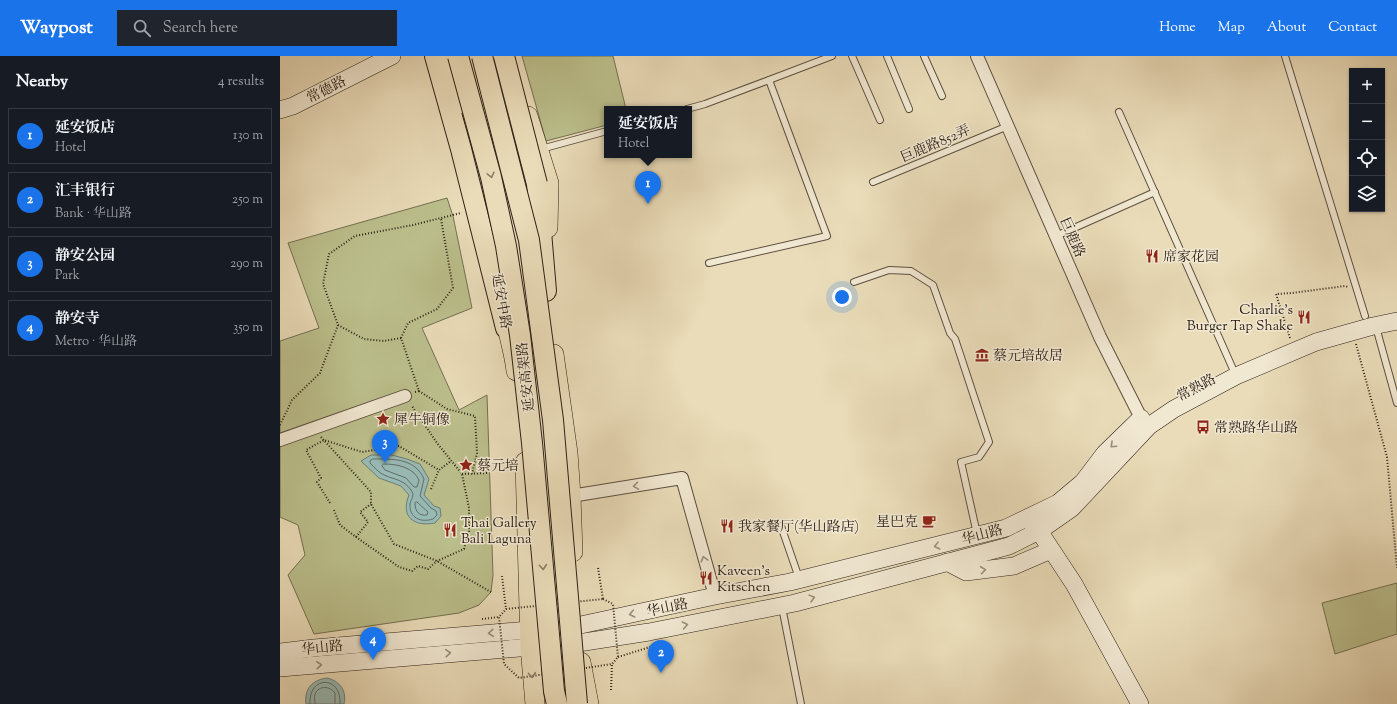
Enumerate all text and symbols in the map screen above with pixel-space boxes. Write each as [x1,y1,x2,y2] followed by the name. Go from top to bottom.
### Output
[117,10,397,46] search box
[20,15,93,42] text: Waypost
[131,17,153,39] icon: search
[163,18,238,39] text: Search here
[1159,18,1196,38] text: Home
[1218,18,1245,38] text: Map
[1267,18,1306,38] text: About
[1328,18,1377,38] text: Contact
[1349,68,1385,212] map controls
[1349,68,1385,104] button: +
[16,70,68,94] text: Nearby
[304,72,350,109] street label: 常德路
[218,73,264,91] text: 4 results
[1349,104,1385,140] button: −
[604,106,692,158] popup
[618,114,678,135] text: 延安饭店
[55,118,115,139] text: 延安饭店
[898,121,974,169] street label: 巨鹿路852弄
[28,127,32,145] text: 1
[233,127,263,145] text: 130 m
[618,135,649,153] text: Hotel
[55,139,86,157] text: Hotel
[1349,140,1385,176] button: locate
[486,171,494,178] one-way arrow
[635,171,661,204] pin: 1
[1349,176,1385,212] button: layers
[55,181,115,202] text: 汇丰银行
[27,191,33,209] text: 2
[232,191,263,209] text: 250 m
[55,205,132,223] text: Bank · 华山路
[1053,215,1089,261] street label: 巨鹿路
[55,246,115,267] text: 静安公园
[1144,248,1160,264] restaurant icon: 席家花园
[1163,248,1219,268] place label: 席家花园
[27,255,33,273] text: 3
[230,255,263,273] text: 290 m
[55,267,80,285] text: Park
[485,272,515,331] street label: 延安中路
[832,287,852,307] your location
[1187,301,1293,337] place label: Charlie's Burger Tap Shake
[55,309,100,330] text: 静安寺
[1296,309,1312,325] restaurant icon: Charlie's Burger Tap Shake
[27,319,33,337] text: 4
[233,319,263,337] text: 350 m
[55,333,137,351] text: Metro · 华山路
[513,341,541,413] street label: 延安高架路
[974,347,990,363] museum icon: 蔡元培故居
[993,347,1063,367] place label: 蔡元培故居
[1174,370,1220,407] street label: 常熟路
[375,411,391,427] place icon: 犀牛铜像
[394,411,450,431] place label: 犀牛铜像
[1195,419,1211,435] bus stop icon: 常熟路华山路
[1214,419,1298,439] place label: 常熟路华山路
[372,430,398,463] pin: 3
[1110,441,1118,448] one-way arrow
[458,457,474,473] place icon: 蔡元培
[477,457,519,477] place label: 蔡元培
[633,481,639,490] one-way arrow
[876,513,918,533] place label: 星巴克
[921,513,937,529] cafe icon: 星巴克
[461,514,537,550] place label: Thai Gallery Bali Laguna
[719,518,735,534] restaurant icon: 我家餐厅(华山路店)
[738,518,859,538] place label: 我家餐厅(华山路店)
[960,521,1005,551] street label: 华山路
[442,522,458,538] restaurant icon: Thai Gallery Bali Laguna
[933,541,940,549] one-way arrow
[701,555,709,562] one-way arrow
[717,562,770,598] place label: Kaveen's Kitschen
[538,564,547,570] one-way arrow
[980,566,986,575] one-way arrow
[698,570,714,586] restaurant icon: Kaveen's Kitschen
[809,594,816,603] one-way arrow
[645,595,690,623] street label: 华山路
[629,610,635,618] one-way arrow
[682,621,688,630] one-way arrow
[360,627,386,660] pin: 4
[488,628,494,637] one-way arrow
[300,637,344,661] street label: 华山路
[648,640,674,673] pin: 2
[445,649,451,658] one-way arrow
[316,660,322,669] one-way arrow
[528,672,537,678] one-way arrow

